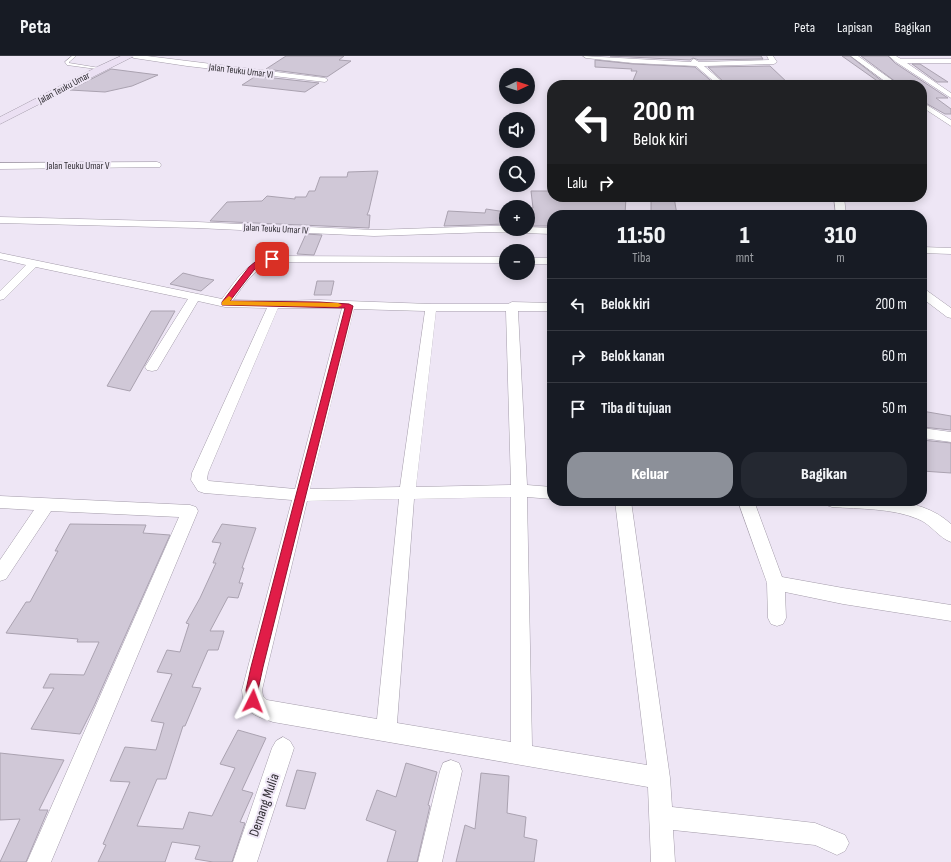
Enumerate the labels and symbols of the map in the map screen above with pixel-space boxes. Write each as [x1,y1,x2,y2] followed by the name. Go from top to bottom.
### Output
[207,61,274,81] street label: Jalan Teuku Umar VI
[499,68,535,104] north arrow
[35,69,92,107] street label: Jalan Teuku Umar
[46,160,110,172] street label: Jalan Teuku Umar V
[242,221,309,237] street label: Jalan Teuku Umar IV
[255,242,289,276] pin
[232,680,274,722] position arrow
[245,771,283,839] street label: Demang Mulia

